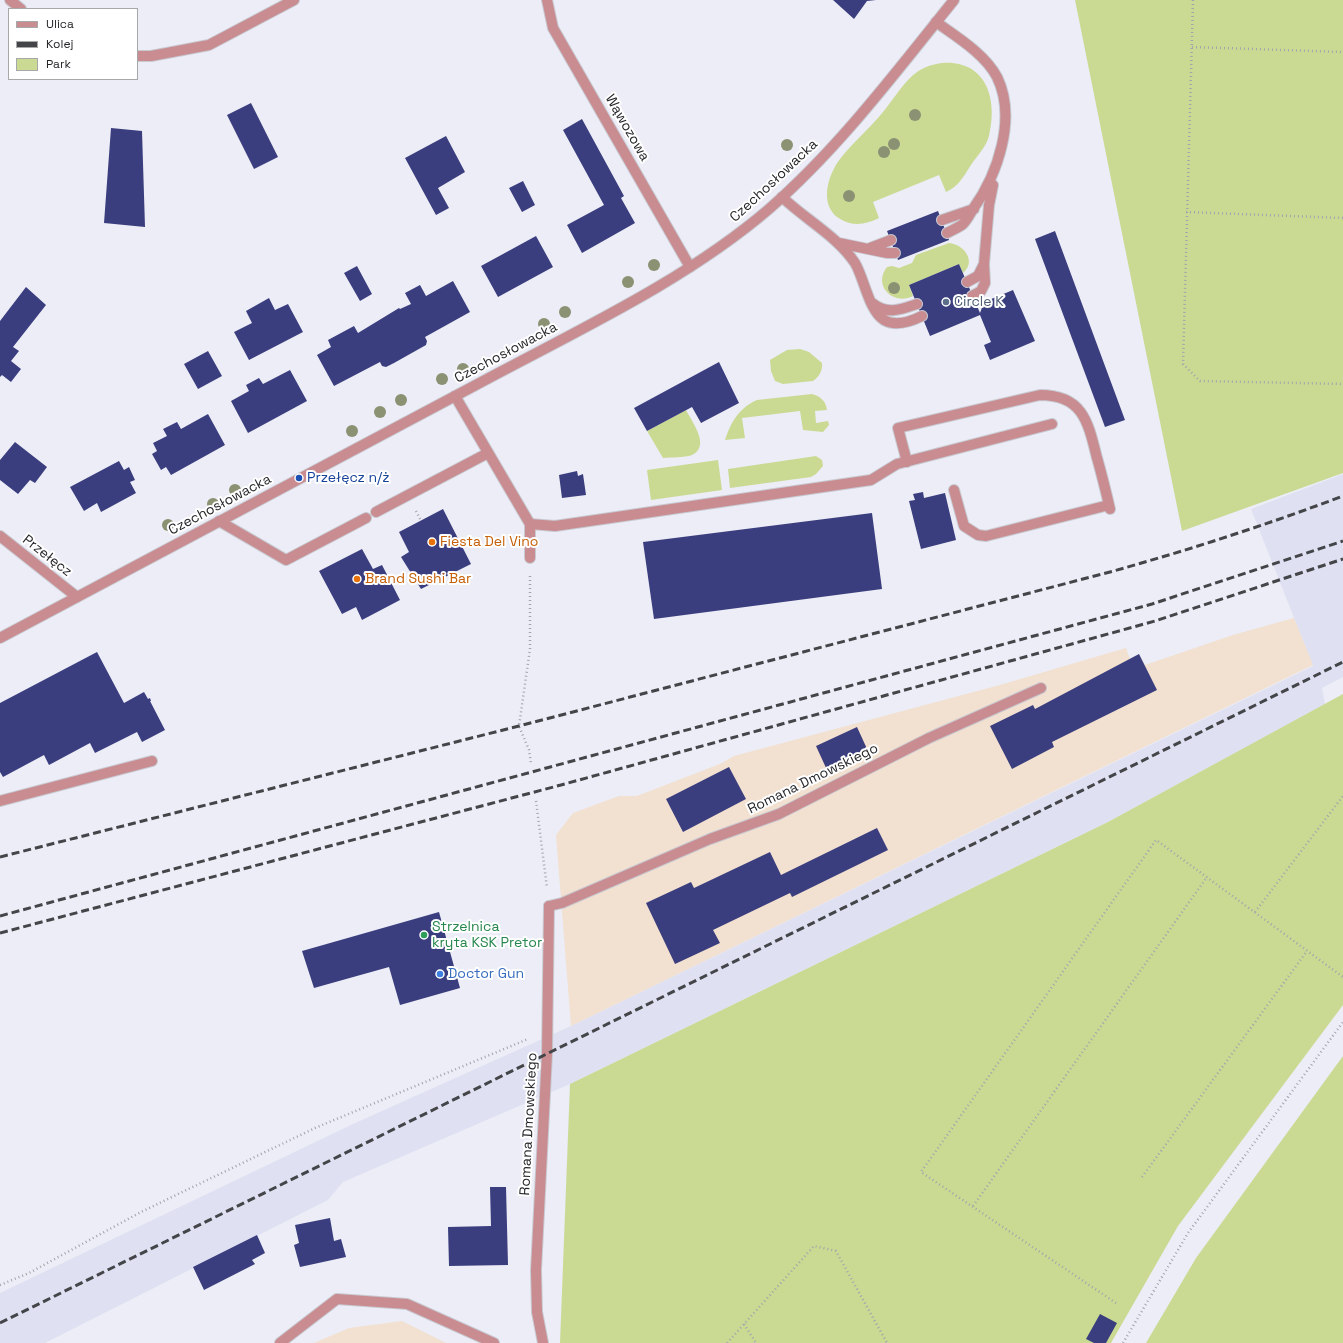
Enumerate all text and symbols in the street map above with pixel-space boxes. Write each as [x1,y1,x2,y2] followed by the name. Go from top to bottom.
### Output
[8,8,138,80] legend
[46,16,74,32] text: Ulica
[46,36,74,52] text: Kolej
[46,56,71,72] text: Park
[601,92,653,164] street label: Wąwozowa
[727,136,821,226] street label: Czechosłowacka
[954,294,1004,310] place label: Circle K
[941,297,951,307] marker: Circle K
[452,319,560,387] street label: Czechosłowacka
[307,470,390,486] place label: Przełęcz n/ż
[166,471,274,539] street label: Czechosłowacka
[294,473,304,483] marker: Przełęcz n/ż
[19,532,75,580] street label: Przełęcz
[440,534,538,550] place label: Fiesta Del Vino
[427,537,437,547] marker: Fiesta Del Vino
[365,571,471,587] place label: Brand Sushi Bar
[352,574,362,584] marker: Brand Sushi Bar
[745,740,881,818] street label: Romana Dmowskiego
[432,919,542,952] place label: Strzelnica kryta KSK Pretor
[419,930,429,940] marker: Strzelnica kryta KSK Pretor
[448,966,524,982] place label: Doctor Gun
[435,969,445,979] marker: Doctor Gun
[517,1052,541,1196] street label: Romana Dmowskiego

